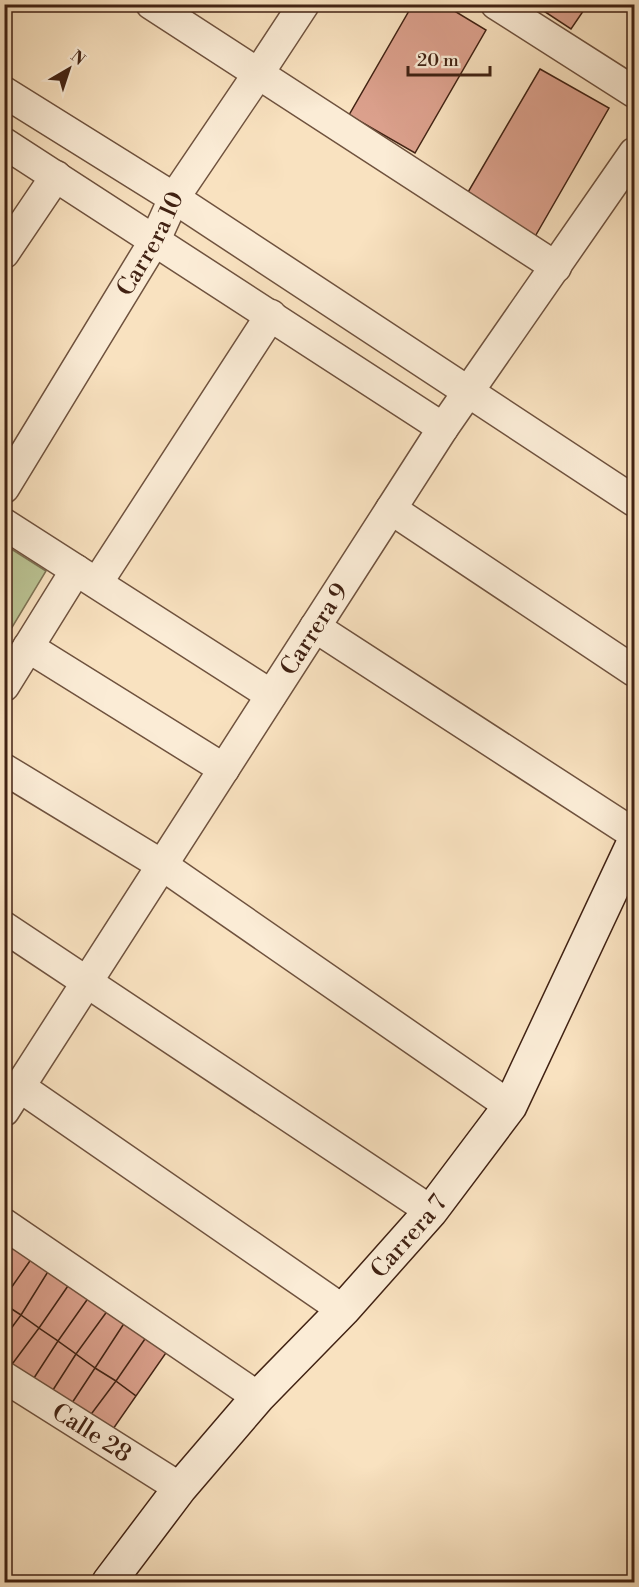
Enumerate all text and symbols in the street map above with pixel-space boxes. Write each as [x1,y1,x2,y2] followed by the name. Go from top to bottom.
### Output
[39,39,99,99] north arrow
[408,39,490,77] scale bar
[67,46,89,70] text: N
[417,49,459,72] text: 20 m
[110,187,191,302] street label: Carrera 10
[274,578,355,681] street label: Carrera 9
[364,1189,454,1285] street label: Carrera 7
[46,1397,137,1470] street label: Calle 28

